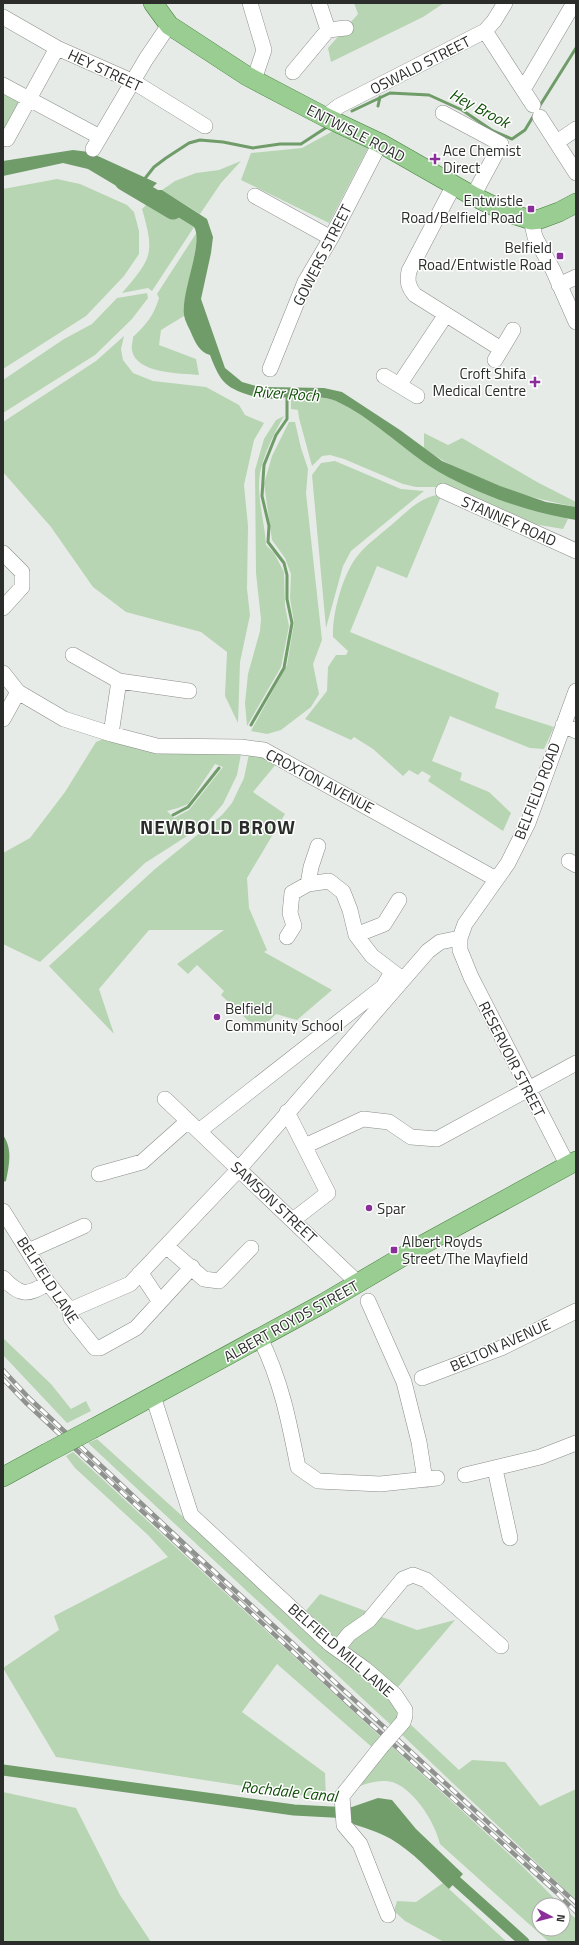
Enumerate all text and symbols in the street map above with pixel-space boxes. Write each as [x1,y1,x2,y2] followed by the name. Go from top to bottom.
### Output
[366,30,474,100] street label: OSWALD STREET
[64,43,146,97] street label: HEY STREET
[446,82,516,135] water label: Hey Brook
[303,98,409,168] street label: ENTWISLE ROAD
[443,139,522,179] place label: Ace Chemist Direct
[430,154,440,164] marker: Ace Chemist Direct
[401,189,523,229] place label: Entwistle Road/Belfield Road
[287,200,358,310] street label: GOWERS STREET
[526,204,536,214] marker: Entwistle Road/Belfield Road
[418,236,552,276] place label: Belfield Road/Entwistle Road
[555,251,565,261] marker: Belfield Road/Entwistle Road
[432,362,526,402] place label: Croft Shifa Medical Centre
[529,376,541,388] marker: Croft Shifa Medical Centre
[252,379,321,407] water label: River Roch
[458,490,560,552] street label: STANNEY ROAD
[508,739,566,843] street label: BELFIELD ROAD
[262,743,378,819] street label: CROXTON AVENUE
[140,812,296,841] district label: NEWBOLD BROW
[225,997,343,1037] place label: Belfield Community School
[473,997,551,1121] street label: RESERVOIR STREET
[212,1012,222,1022] marker: Belfield Community School
[226,1156,322,1248] street label: SAMSON STREET
[377,1197,406,1220] place label: Spar
[364,1203,374,1213] marker: Spar
[402,1230,528,1270] place label: Albert Royds Street/The Mayfield
[11,1232,85,1328] street label: BELFIELD LANE
[389,1245,399,1255] marker: Albert Royds Street/The Mayfield
[219,1274,363,1368] street label: ALBERT ROYDS STREET
[446,1313,554,1377] street label: BELTON AVENUE
[283,1598,399,1702] street label: BELFIELD MILL LANE
[240,1774,340,1808] water label: Rochdale Canal
[531,1897,571,1937] north arrow
[553,1913,569,1923] text: N

